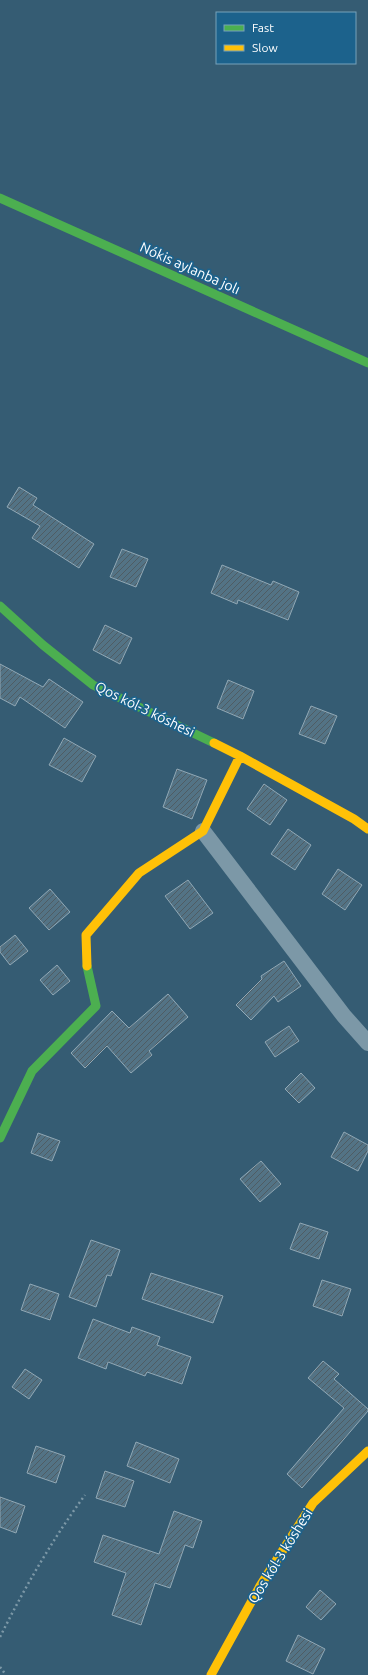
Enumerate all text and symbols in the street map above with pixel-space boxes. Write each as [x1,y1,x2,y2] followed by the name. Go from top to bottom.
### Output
[216,12,356,64] legend
[252,21,274,34] text: Fast
[252,41,278,54] text: Slow
[137,239,243,297] street label: Nókis aylanba jolı
[93,678,197,740] street label: Qos kól-3 kóshesi
[244,1506,316,1606] street label: Qos kól-3 kóshesi

